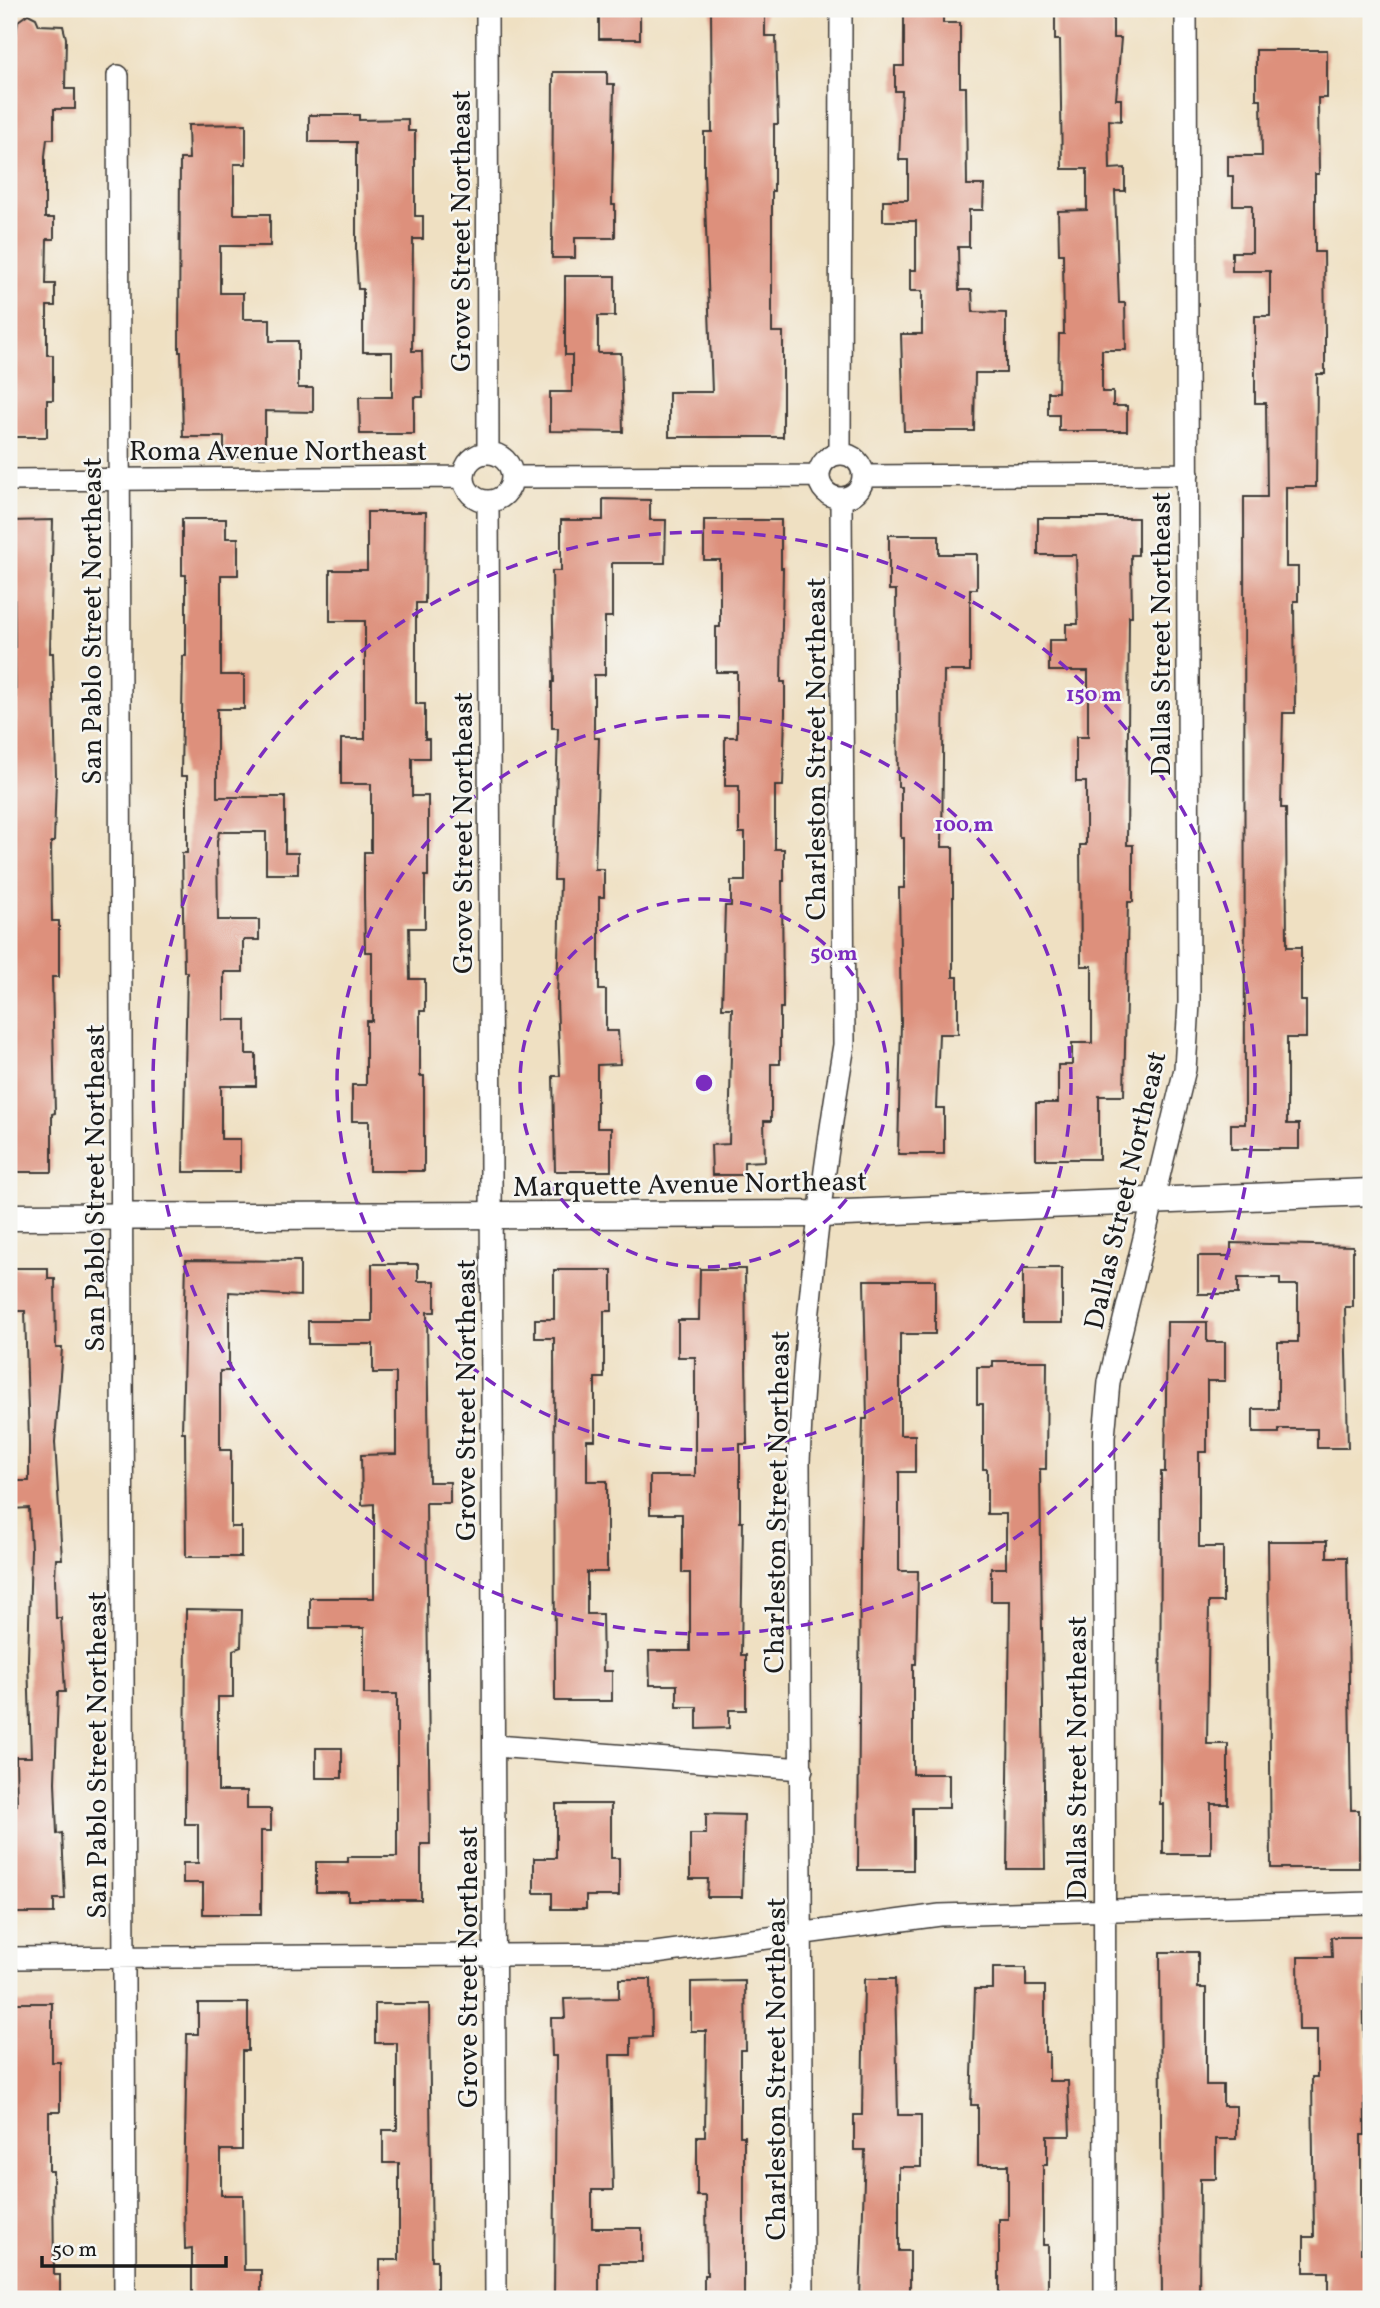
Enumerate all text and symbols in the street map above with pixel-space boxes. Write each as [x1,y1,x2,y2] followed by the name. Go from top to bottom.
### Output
[443,90,482,372] street label: Grove Street Northeast
[129,433,427,472] street label: Roma Avenue Northeast
[74,457,113,785] street label: San Pablo Street Northeast
[1143,492,1182,776] street label: Dallas Street Northeast
[798,578,837,920] street label: Charleston Street Northeast
[1066,681,1122,710] text: 150 m
[445,692,484,974] street label: Grove Street Northeast
[934,811,994,840] text: 100 m
[810,940,858,969] text: 50 m
[77,1024,116,1352] street label: San Pablo Street Northeast
[1075,1048,1177,1334] street label: Dallas Street Northeast
[692,1071,716,1095] centre of rings
[513,1163,867,1208] street label: Marquette Avenue Northeast
[448,1259,487,1541] street label: Grove Street Northeast
[756,1330,801,1674] street label: Charleston Street Northeast
[79,1591,118,1919] street label: San Pablo Street Northeast
[1059,1616,1098,1900] street label: Dallas Street Northeast
[450,1826,489,2108] street label: Grove Street Northeast
[758,1898,797,2240] street label: Charleston Street Northeast
[42,2224,226,2268] scale bar
[52,2236,97,2265] text: 50 m

